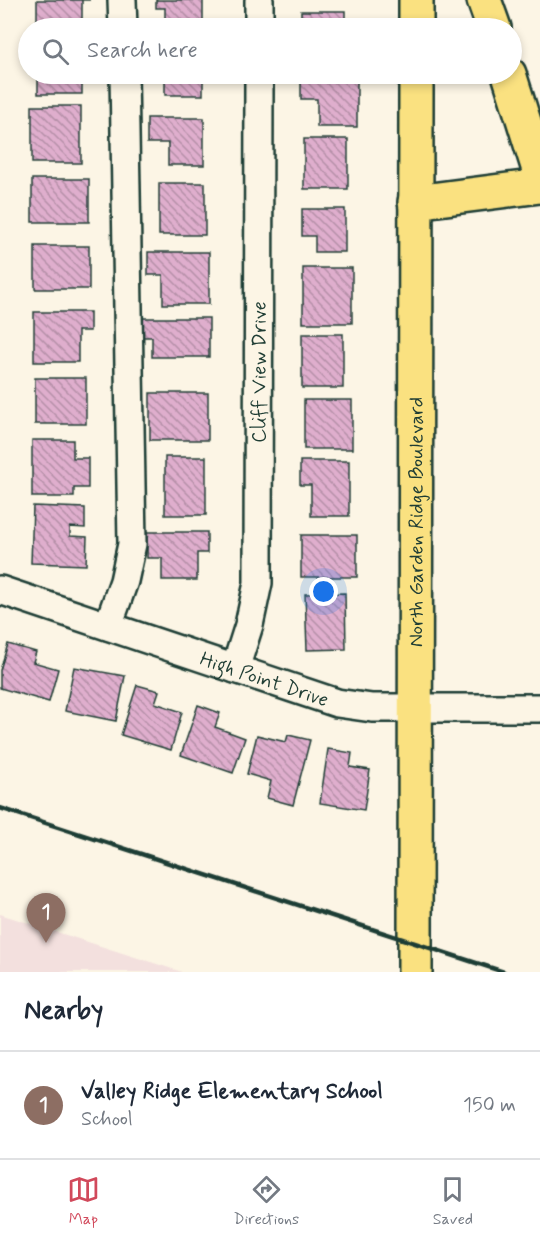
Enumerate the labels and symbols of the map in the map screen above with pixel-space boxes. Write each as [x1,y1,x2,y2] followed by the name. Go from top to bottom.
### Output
[246,301,274,443] street label: Cliff View Drive
[403,397,431,647] street label: North Garden Ridge Boulevard
[309,577,338,606] your location
[196,646,332,714] street label: High Point Drive
[26,894,66,943] pin: 1

